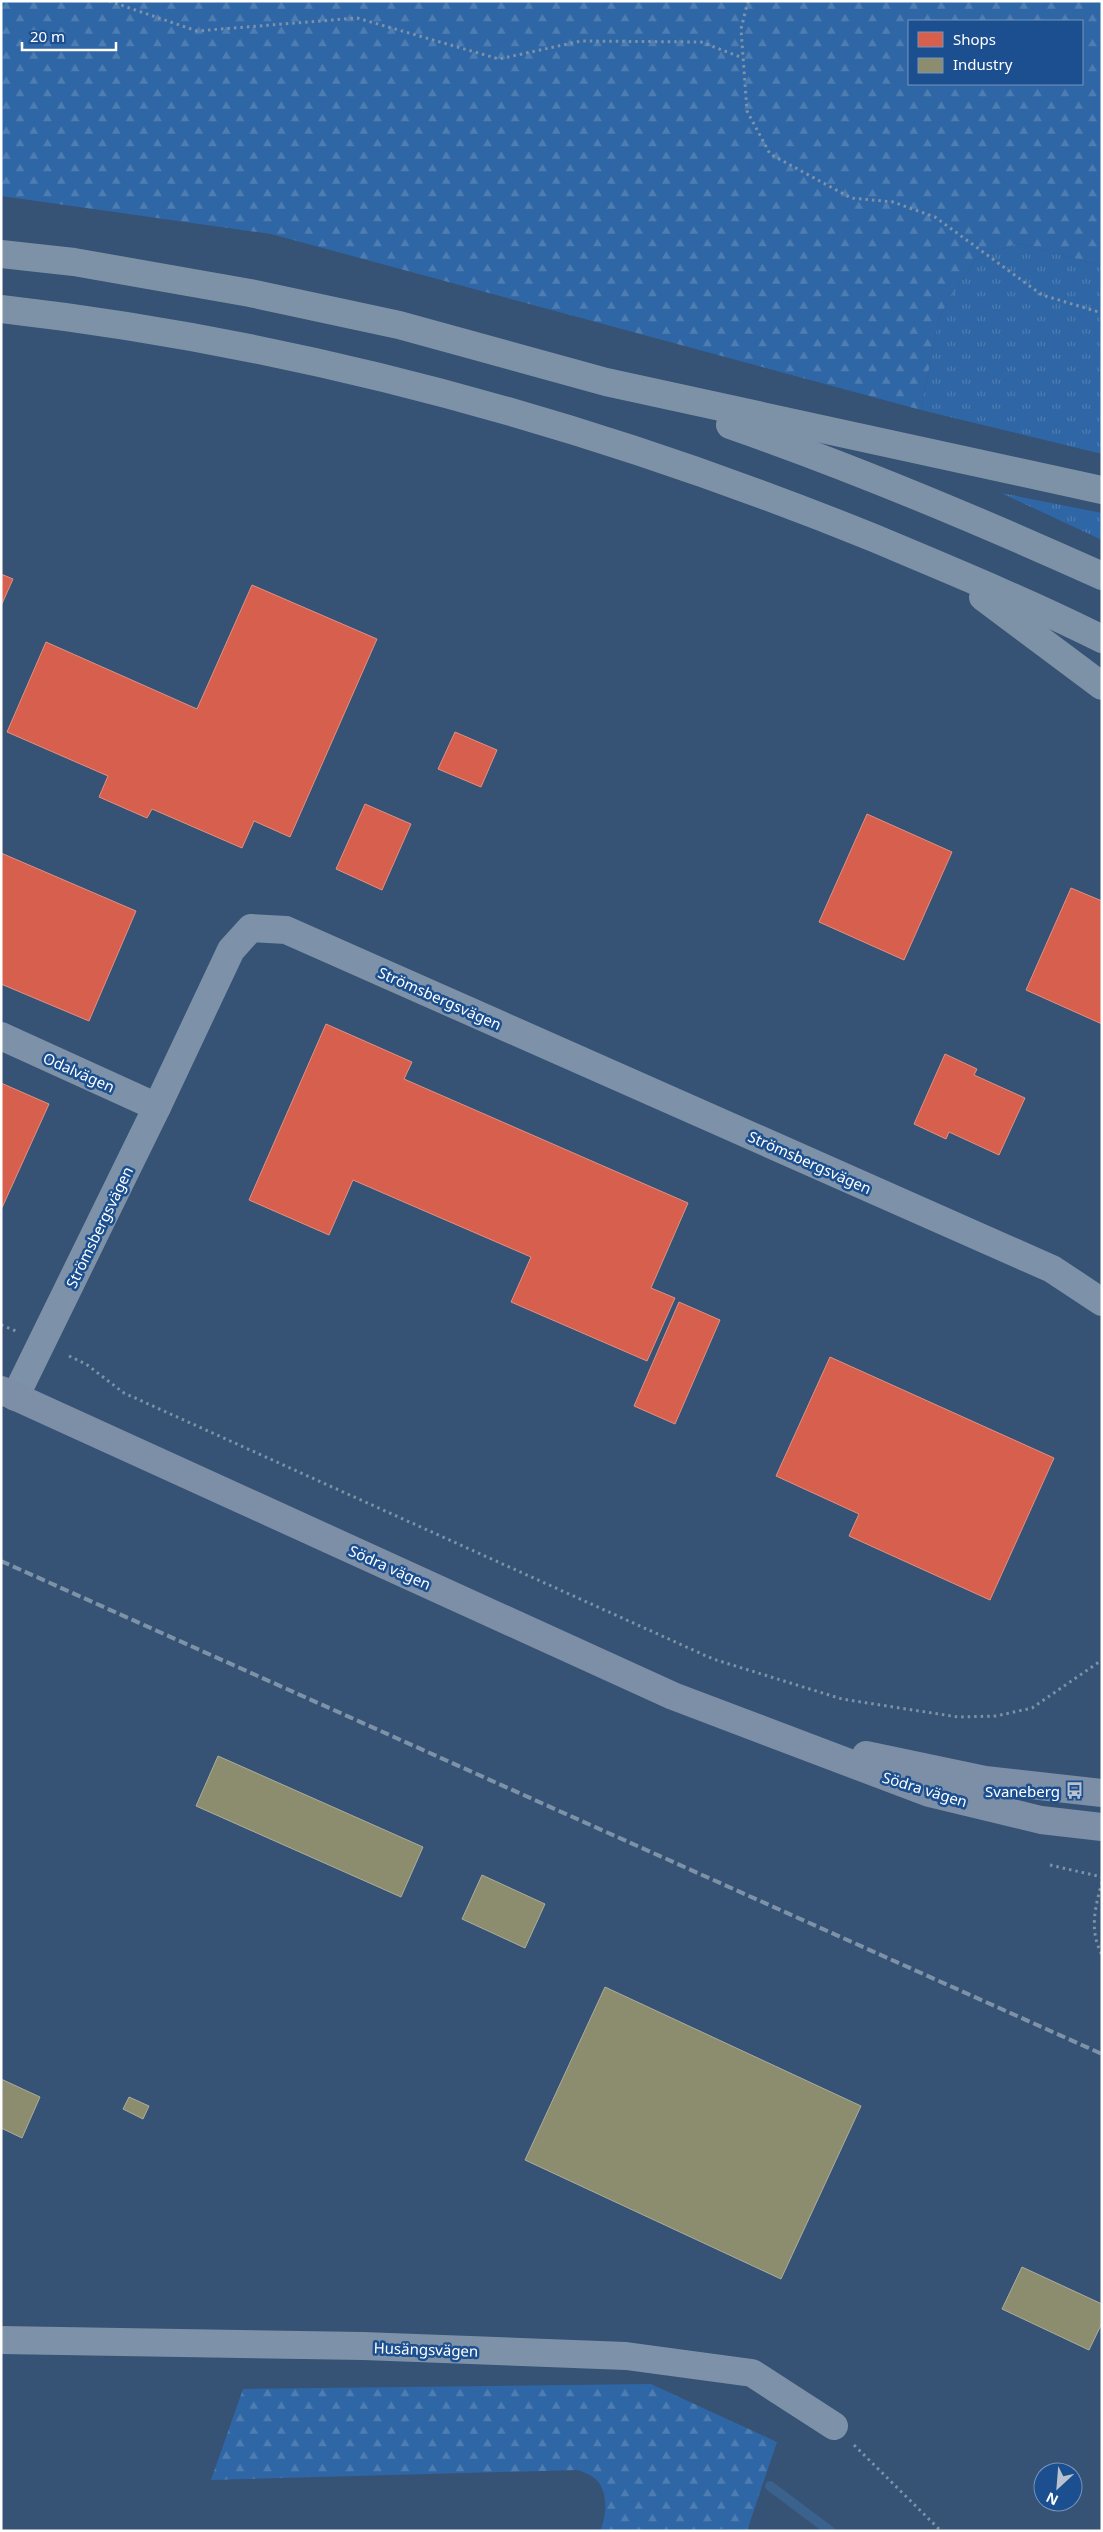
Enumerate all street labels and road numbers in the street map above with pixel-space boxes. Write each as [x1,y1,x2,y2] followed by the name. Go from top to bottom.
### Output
[375,962,505,1034] street label: Strömsbergsvägen
[40,1047,118,1097] street label: Odalvägen
[745,1126,875,1198] street label: Strömsbergsvägen
[61,1163,137,1291] street label: Strömsbergsvägen
[346,1540,434,1594] street label: Södra vägen
[880,1767,970,1811] street label: Södra vägen
[373,2337,479,2361] street label: Husängsvägen

